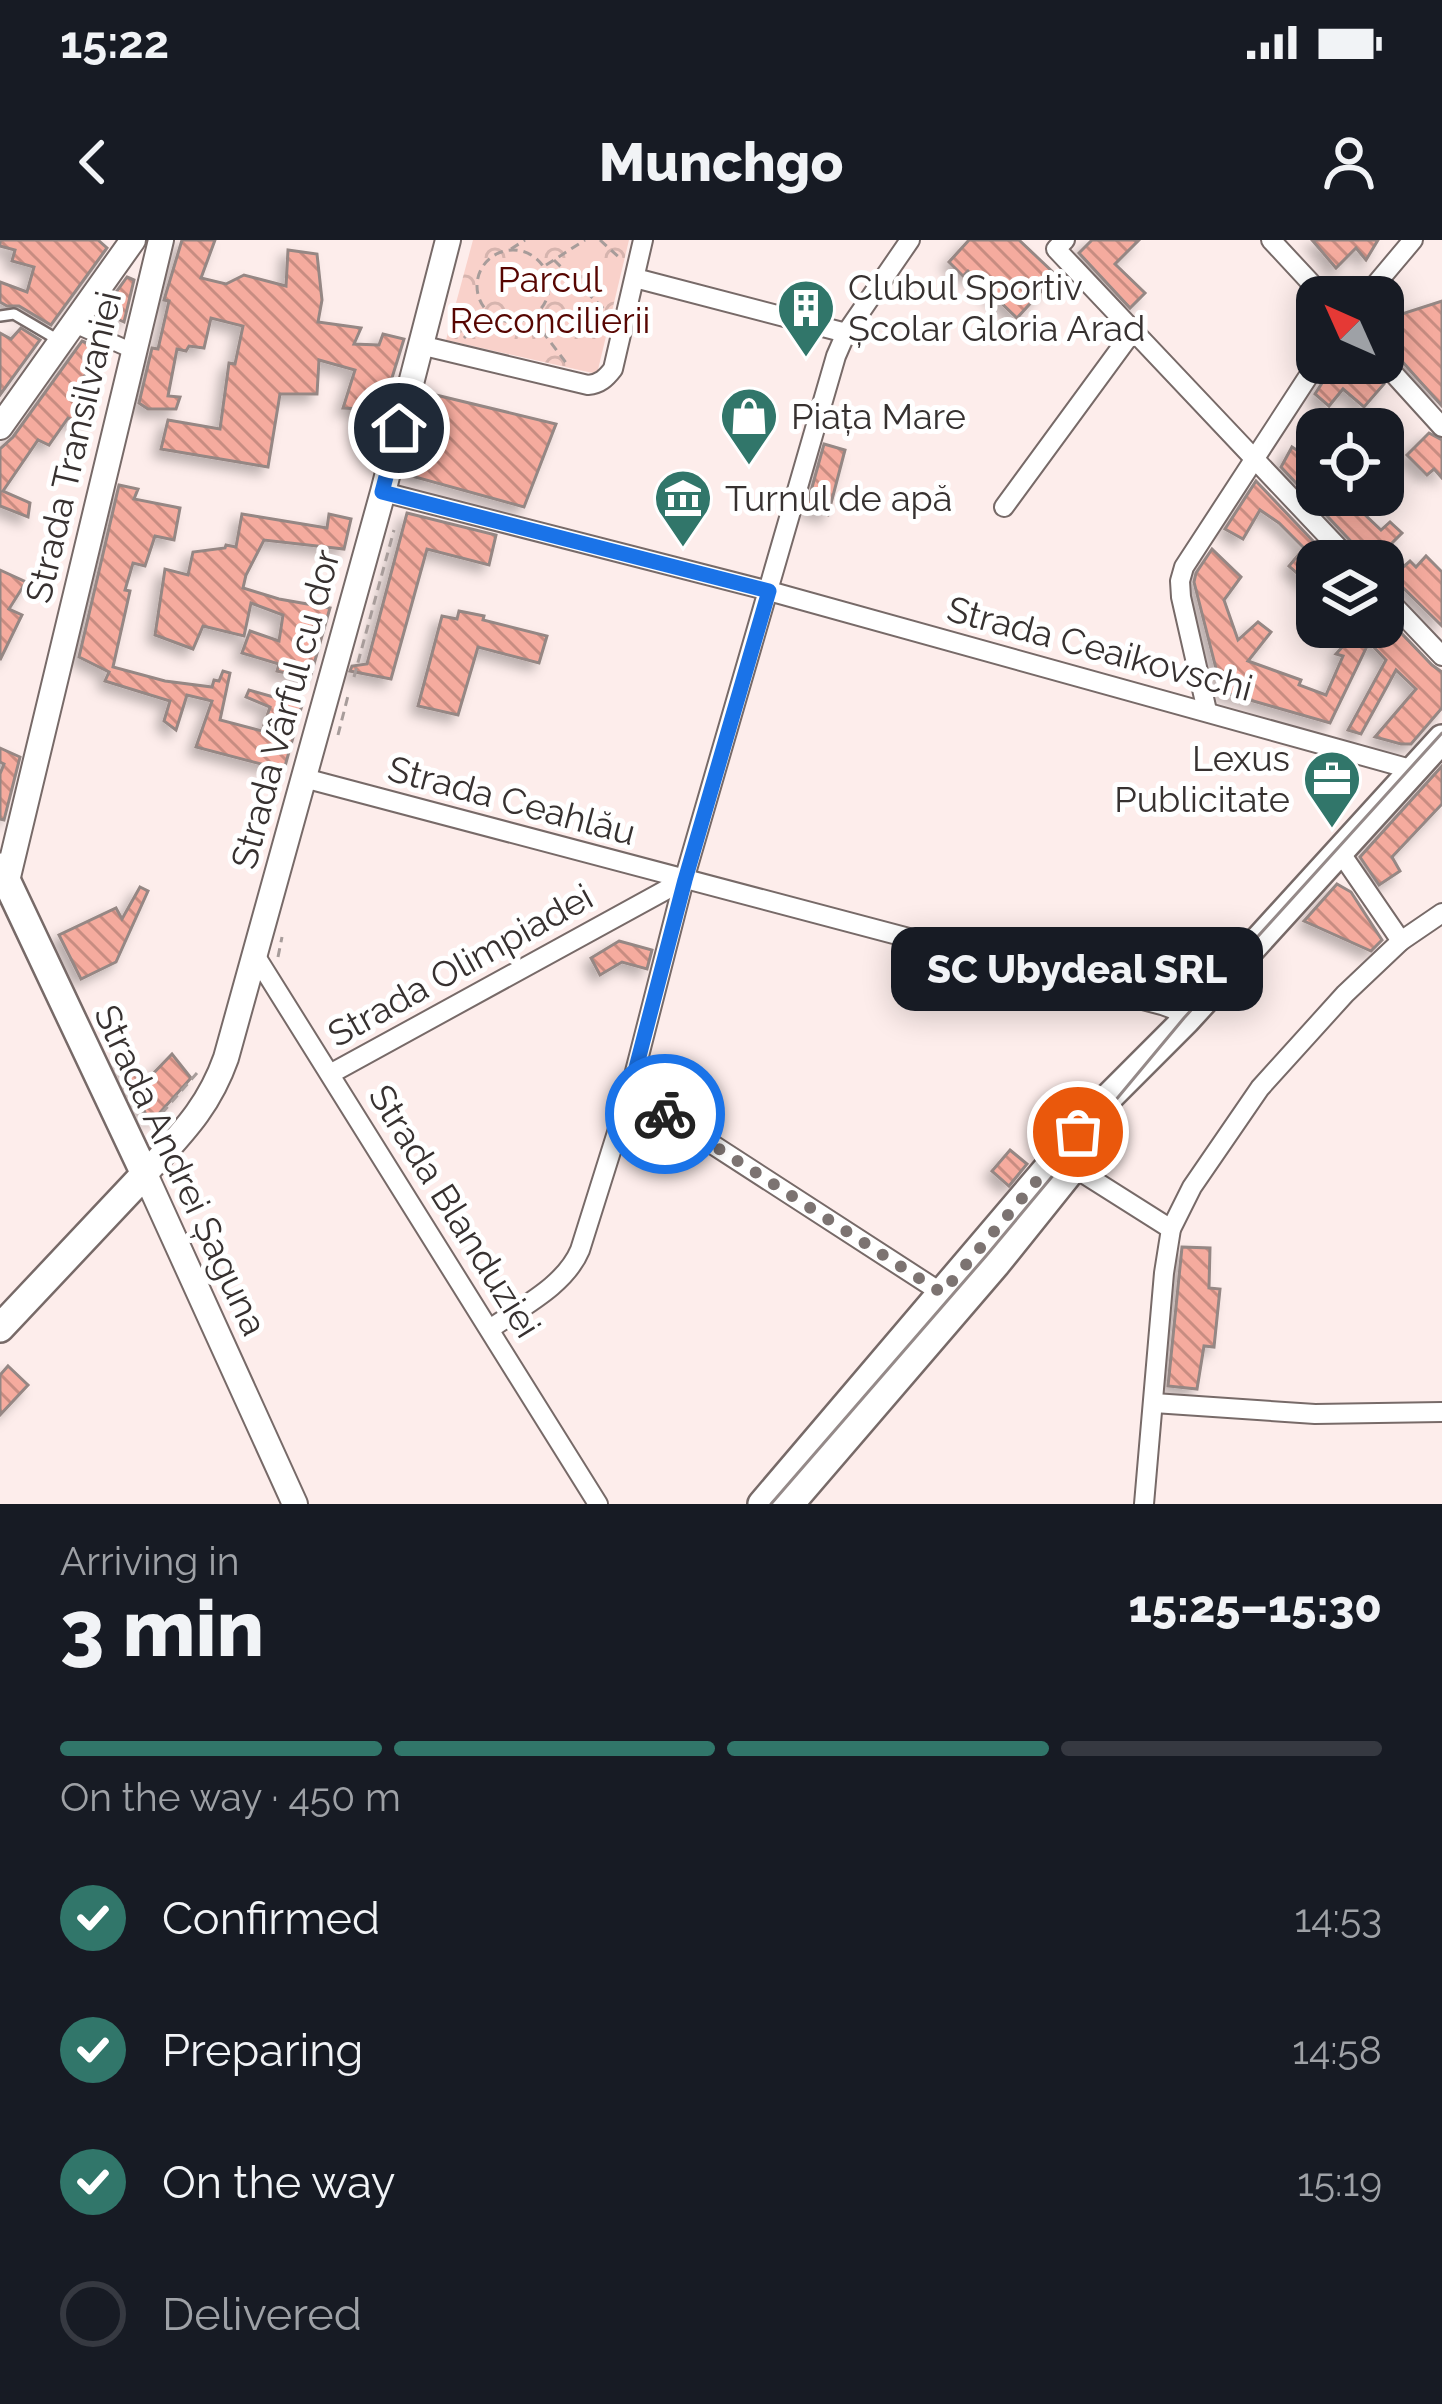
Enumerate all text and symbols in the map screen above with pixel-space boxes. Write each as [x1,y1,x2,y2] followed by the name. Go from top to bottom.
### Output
[60,16,169,69] text: 15:22
[60,129,126,195] icon: back
[1316,129,1382,195] icon: person
[599,130,843,194] text: Munchgo
[450,258,650,341] park label: Parcul Reconcilierii
[848,266,1145,349] place label: Clubul Sportiv Școlar Gloria Arad
[1296,276,1404,384] north arrow
[1296,276,1404,648] map controls
[775,277,837,359] building icon: Clubul Sportiv Școlar Gloria Arad
[17,287,129,607] street label: Strada Transilvaniei
[348,377,450,479] pin
[718,385,780,467] shop icon: Piața Mare
[366,395,432,461] icon: home
[791,395,966,437] place label: Piața Mare
[1296,408,1404,516] button: locate
[652,467,714,549] museum icon: Turnul de apă
[725,477,952,519] place label: Turnul de apă
[1296,540,1404,648] button: layers
[222,545,348,873] street label: Strada Vârful cu dor
[943,587,1257,709] street label: Strada Ceaikovschi
[1114,737,1290,820] place label: Lexus Publicitate
[384,747,640,853] street label: Strada Ceahlău
[1301,748,1363,830] office icon: Lexus Publicitate
[320,875,600,1055] street label: Strada Olimpiadei
[892,928,1264,1012] callout: SC Ubydeal SRL
[927,946,1227,992] text: SC Ubydeal SRL
[86,998,276,1342] street label: Strada Andrei Șaguna
[605,1054,725,1174] courier
[360,1077,550,1345] street label: Strada Blanduziei
[632,1081,698,1147] icon: bike
[1027,1081,1129,1183] pin
[1045,1099,1111,1165] icon: bag
[60,1538,240,1584] text: Arriving in
[1128,1580,1382,1633] text: 15:25–15:30
[60,1583,264,1674] text: 3 min
[60,1774,401,1820] text: On the way · 450 m
[60,1885,126,1951] icon: check
[162,1892,380,1945] text: Confirmed
[1295,1895,1382,1941] text: 14:53
[60,2017,126,2083] icon: check
[162,2024,363,2077] text: Preparing
[1292,2027,1382,2073] text: 14:58
[60,2149,126,2215] icon: check
[162,2156,396,2209] text: On the way
[1297,2159,1382,2205] text: 15:19
[162,2288,362,2341] text: Delivered

